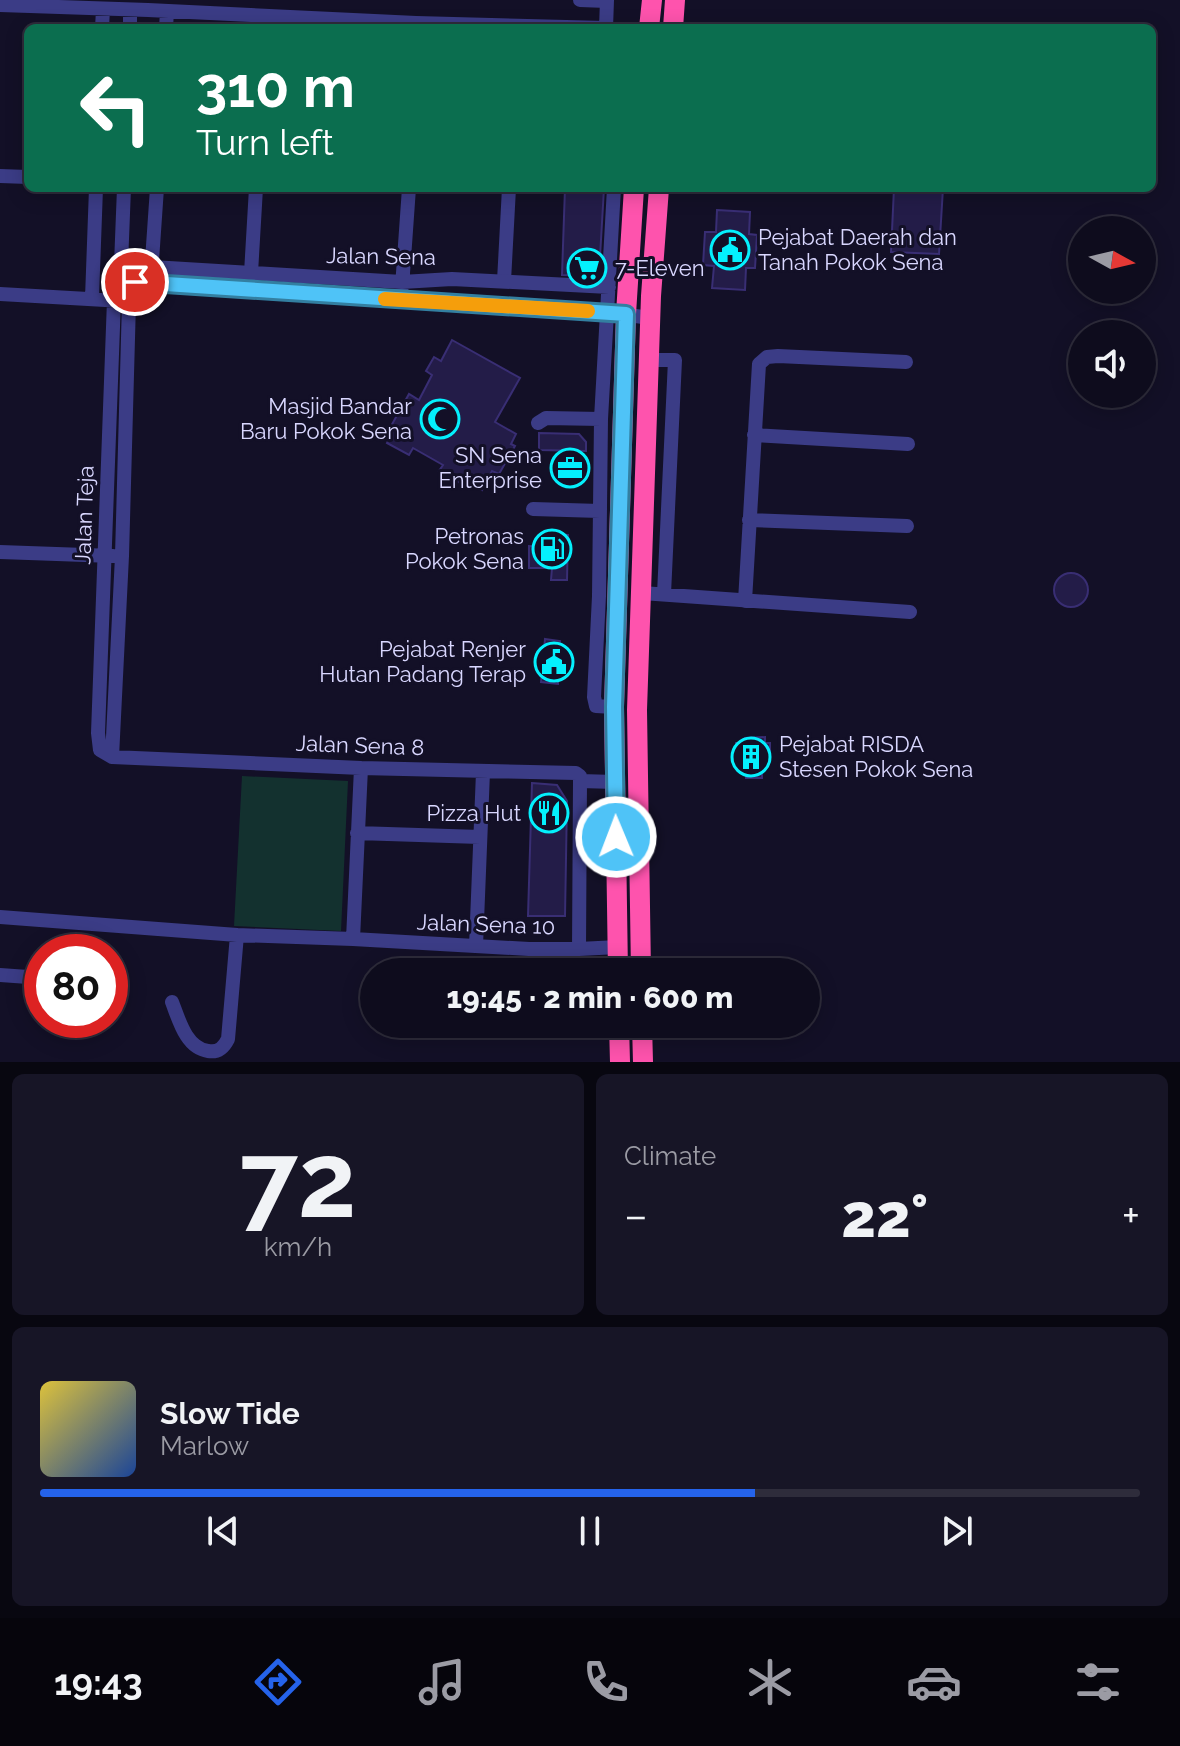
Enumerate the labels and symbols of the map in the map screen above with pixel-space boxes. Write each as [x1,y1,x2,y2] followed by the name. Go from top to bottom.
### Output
[1068,216,1156,304] north arrow
[758,224,957,275] place label: Pejabat Daerah dan Tanah Pokok Sena
[709,229,751,271] public building icon: Pejabat Daerah dan Tanah Pokok Sena
[326,242,436,270] street label: Jalan Sena
[566,247,608,289] supermarket icon: 7-Eleven
[101,248,169,316] pin
[615,255,704,281] place label: 7-Eleven
[240,393,412,444] place label: Masjid Bandar Baru Pokok Sena
[419,398,461,440] mosque icon: Masjid Bandar Baru Pokok Sena
[439,442,542,493] place label: SN Sena Enterprise
[549,447,591,489] office icon: SN Sena Enterprise
[69,465,99,565] street label: Jalan Teja
[405,523,524,574] place label: Petronas Pokok Sena
[531,528,573,570] fuel station icon: Petronas Pokok Sena
[319,636,526,687] place label: Pejabat Renjer Hutan Padang Terap
[533,641,575,683] public building icon: Pejabat Renjer Hutan Padang Terap
[295,730,425,760] street label: Jalan Sena 8
[779,731,973,782] place label: Pejabat RISDA Stesen Pokok Sena
[730,736,772,778] building icon: Pejabat RISDA Stesen Pokok Sena
[528,792,570,834] restaurant icon: Pizza Hut
[574,795,658,879] position arrow
[427,800,522,826] place label: Pizza Hut
[416,909,556,939] street label: Jalan Sena 10
[24,934,128,1038] speed limit sign: 80

